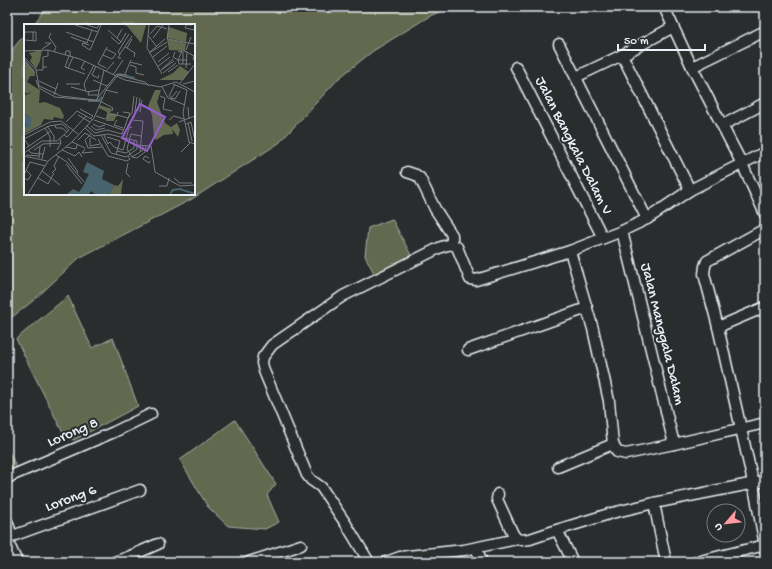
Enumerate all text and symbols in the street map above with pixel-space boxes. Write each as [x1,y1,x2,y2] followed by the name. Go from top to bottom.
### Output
[24,24,195,195] inset map
[618,26,705,52] scale bar
[624,35,649,49] text: 50 m
[530,74,616,218] street label: Jalan Bangkala Dalam V
[636,261,688,407] street label: Jalan Manggala Dalam
[45,414,101,452] street label: Lorong 8
[43,481,99,517] street label: Lorong 6
[706,503,746,543] north arrow
[712,521,726,532] text: U

